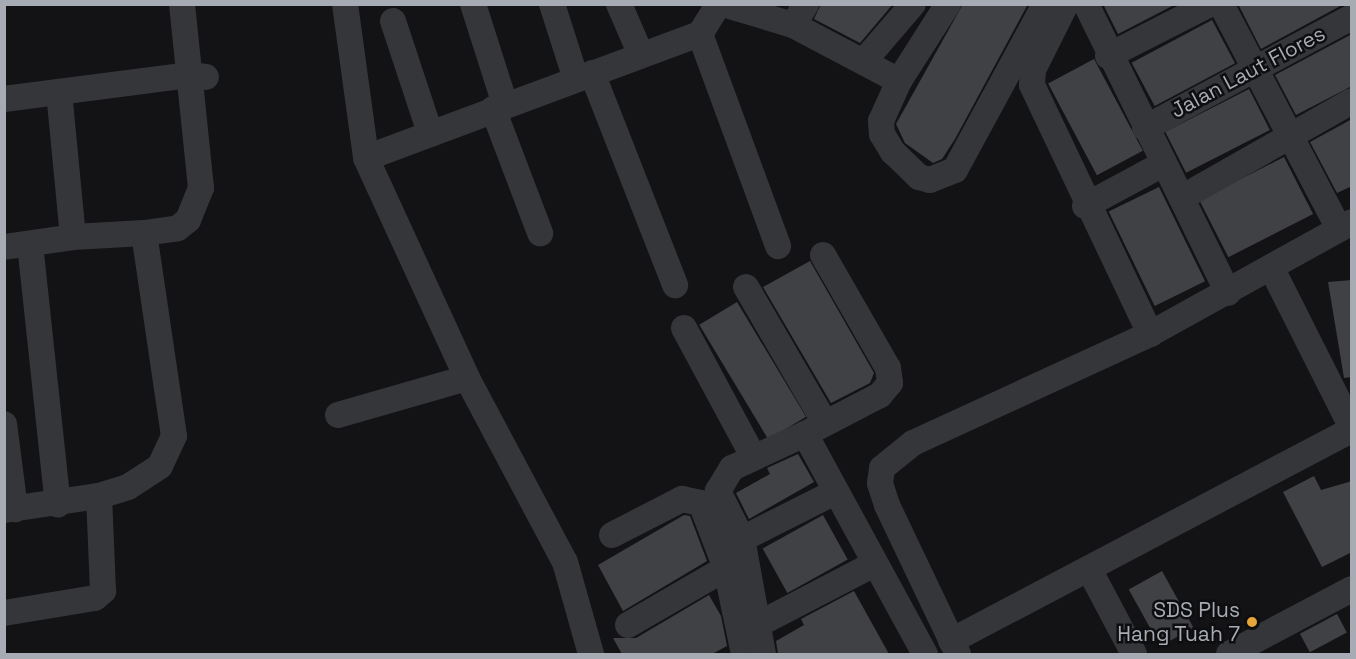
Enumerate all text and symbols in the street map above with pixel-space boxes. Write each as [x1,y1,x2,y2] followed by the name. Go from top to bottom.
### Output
[1167,21,1329,123] street label: Jalan Laut Flores
[1117,597,1240,647] place label: SDS Plus Hang Tuah 7
[1245,615,1259,629] marker: SDS Plus Hang Tuah 7

